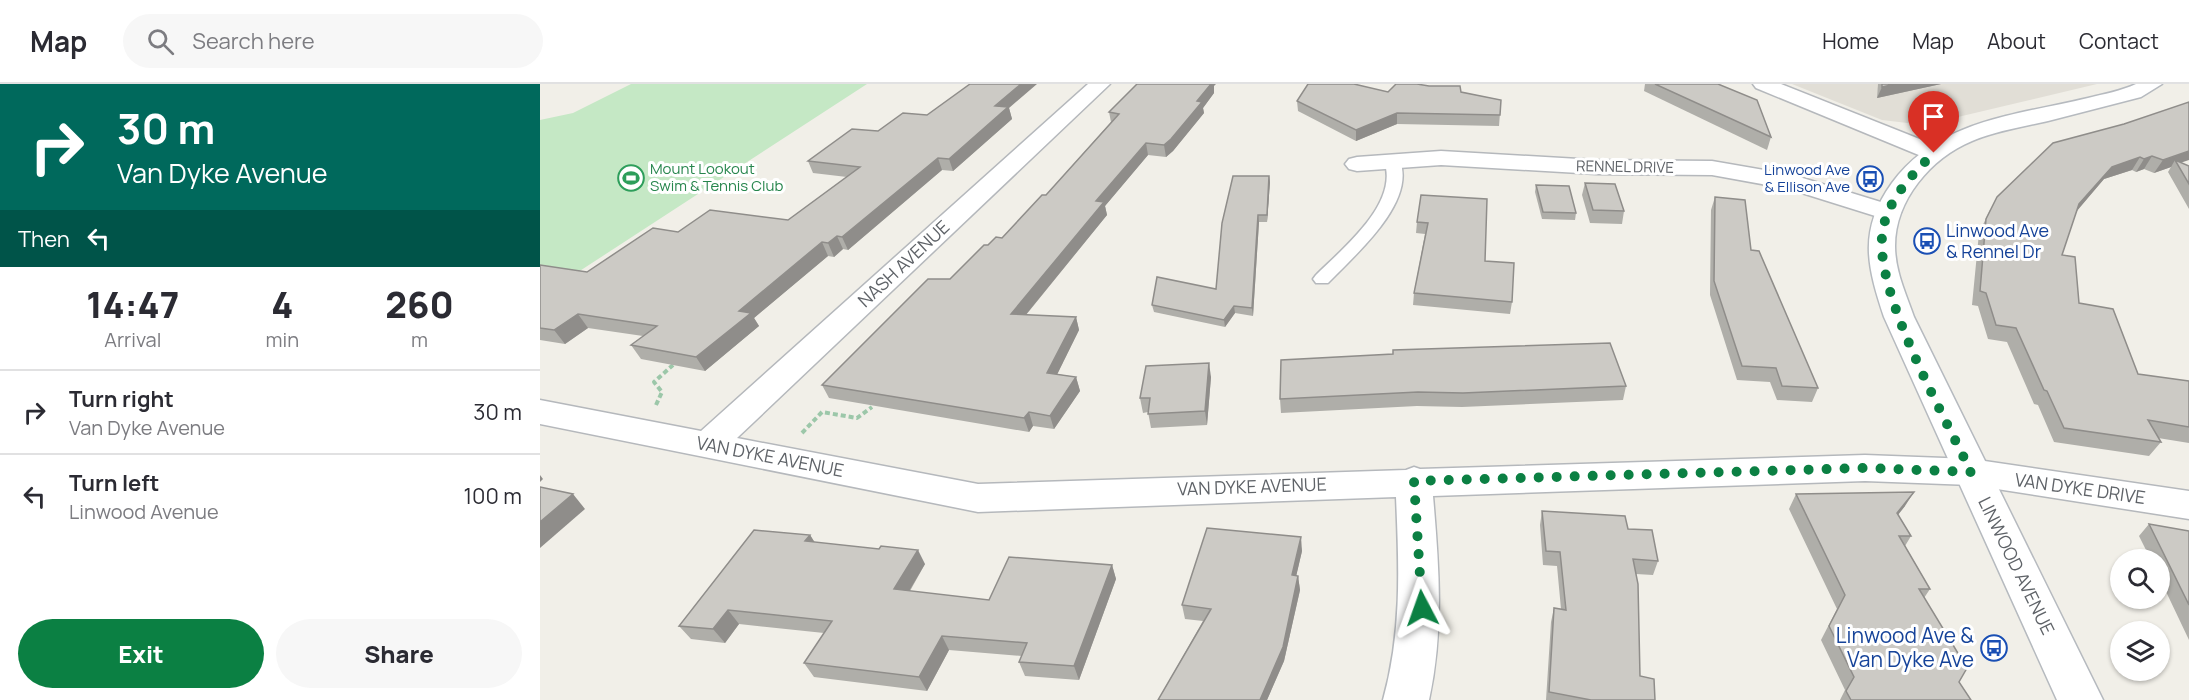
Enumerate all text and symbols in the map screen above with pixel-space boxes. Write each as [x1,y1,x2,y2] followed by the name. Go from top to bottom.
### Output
[123,14,543,68] search box
[30,22,87,60] text: Map
[144,25,177,58] icon: search
[192,26,315,56] text: Search here
[1822,27,1879,55] text: Home
[1912,27,1954,55] text: Map
[1987,27,2046,55] text: About
[2079,27,2159,55] text: Contact
[1908,91,1959,153] pin
[117,99,215,157] text: 30 m
[1917,100,1950,133] icon: arrive
[18,108,96,186] icon: right
[117,154,328,191] text: Van Dyke Avenue
[1576,155,1674,178] street label: RENNEL DRIVE
[650,158,783,196] place label: Mount Lookout Swim & Tennis Club
[1764,159,1850,197] place label: Linwood Ave & Ellison Ave
[616,163,646,193] sports icon: Mount Lookout Swim & Tennis Club
[1855,164,1885,194] bus stop icon: Linwood Ave & Ellison Ave
[852,215,954,312] street label: NASH AVENUE
[1946,218,2049,263] place label: Linwood Ave & Rennel Dr
[82,222,115,255] icon: left
[18,224,70,254] text: Then
[1912,226,1942,256] bus stop icon: Linwood Ave & Rennel Dr
[86,280,179,329] text: 14:47
[271,280,293,329] text: 4
[385,280,454,329] text: 260
[104,326,161,353] text: Arrival
[266,326,299,353] text: min
[411,326,428,353] text: m
[69,384,174,414] text: Turn right
[18,396,51,429] icon: right
[473,397,522,427] text: 30 m
[69,414,225,441] text: Van Dyke Avenue
[695,430,846,482] street label: VAN DYKE AVENUE
[2013,467,2147,509] street label: VAN DYKE DRIVE
[69,468,159,498] text: Turn left
[1177,471,1327,501] street label: VAN DYKE AVENUE
[18,480,51,513] icon: left
[464,481,522,511] text: 100 m
[1973,493,2061,638] street label: LINWOOD AVENUE
[69,498,219,525] text: Linwood Avenue
[2110,549,2170,681] map controls
[2110,549,2170,609] button: search
[1390,576,1454,640] position arrow
[18,619,264,688] button: Exit
[276,619,522,688] button: Share
[1836,621,1974,673] place label: Linwood Ave & Van Dyke Ave
[2110,621,2170,681] button: layers
[1979,633,2009,663] bus stop icon: Linwood Ave & Van Dyke Ave

